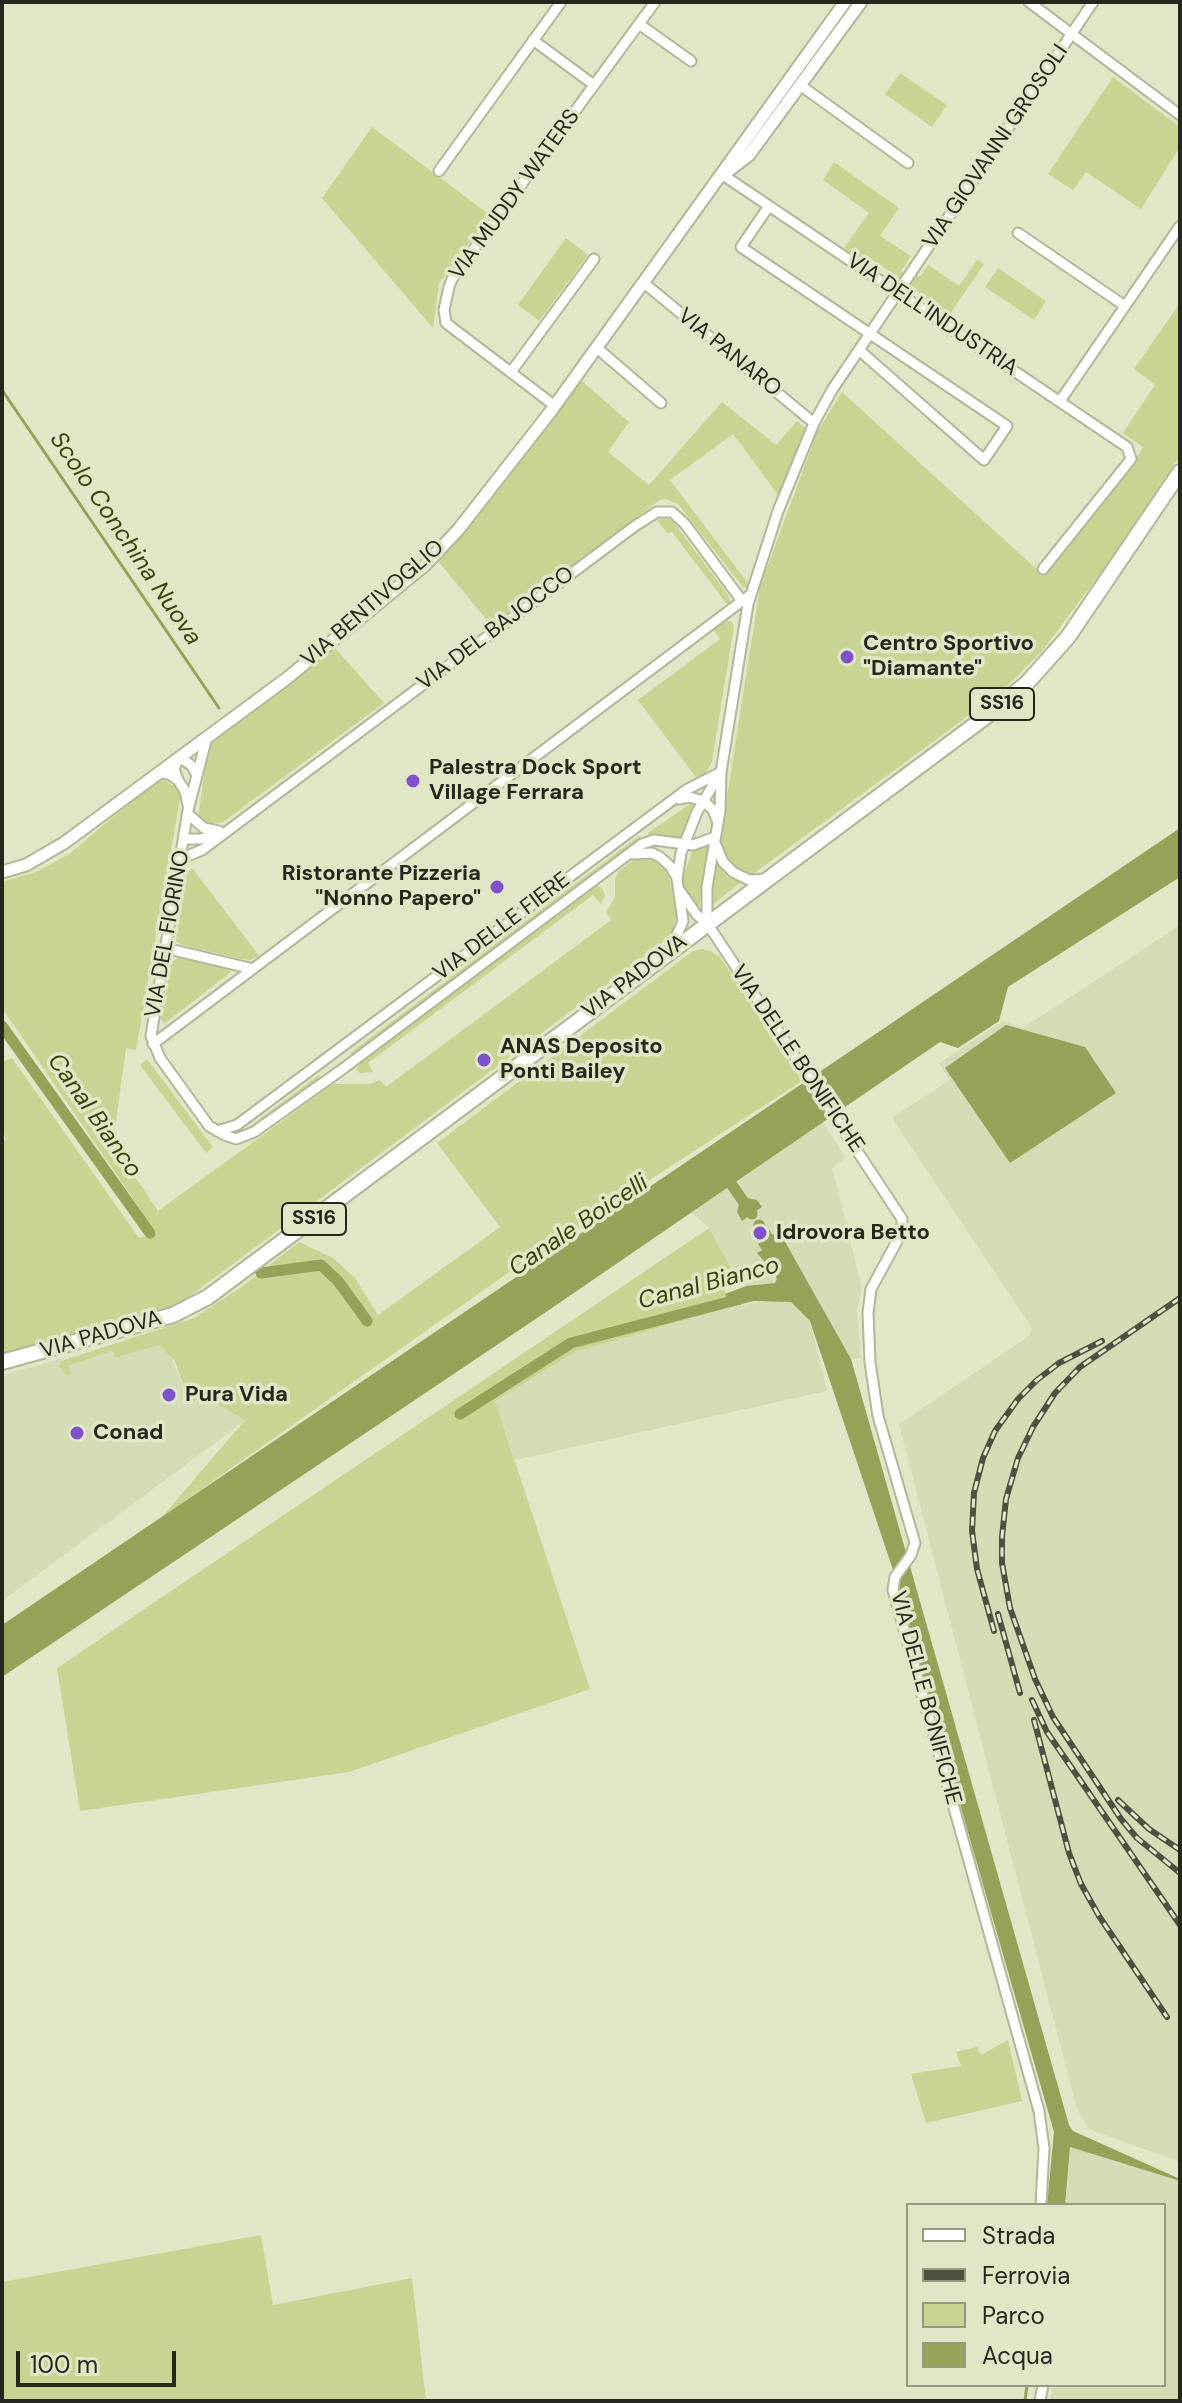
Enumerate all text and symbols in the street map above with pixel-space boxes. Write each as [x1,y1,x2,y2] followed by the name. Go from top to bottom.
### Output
[918,40,1074,254] street label: VIA GIOVANNI GROSOLI
[444,105,586,285] street label: VIA MUDDY WATERS
[841,248,1023,382] street label: VIA DELL'INDUSTRIA
[672,303,786,403] street label: VIA PANARO
[43,427,207,651] water label: Scolo Conchina Nuova
[296,535,450,673] street label: VIA BENTIVOGLIO
[412,561,580,697] street label: VIA DEL BAJOCCO
[863,631,1034,682] place label: Centro Sportivo "Diamante"
[838,648,856,666] marker: Centro Sportivo "Diamante"
[970,688,1034,720] road number: SS16
[429,755,642,806] place label: Palestra Dock Sport Village Ferrara
[404,772,422,790] marker: Palestra Dock Sport Village Ferrara
[140,848,196,1020] street label: VIA DEL FIORINO
[282,861,481,912] place label: Ristorante Pizzeria "Nonno Papero"
[428,867,576,987] street label: VIA DELLE FIERE
[488,878,506,896] marker: Ristorante Pizzeria "Nonno Papero"
[577,929,693,1025] street label: VIA PADOVA
[725,960,869,1158] street label: VIA DELLE BONIFICHE
[500,1034,663,1086] place label: ANAS Deposito Ponti Bailey
[41,1048,147,1184] water label: Canal Bianco
[475,1051,493,1069] marker: ANAS Deposito Ponti Bailey
[504,1169,654,1283] water label: Canale Boicelli
[282,1203,346,1235] road number: SS16
[776,1220,930,1246] place label: Idrovora Betto
[751,1224,769,1242] marker: Idrovora Betto
[635,1251,783,1317] water label: Canal Bianco
[38,1305,164,1365] street label: VIA PADOVA
[185,1382,288,1408] place label: Pura Vida
[160,1386,178,1404] marker: Pura Vida
[93,1420,164,1446] place label: Conad
[68,1424,86,1442] marker: Conad
[884,1588,966,1808] street label: VIA DELLE BONIFICHE
[906,2203,1166,2387] legend
[982,2220,1055,2251] text: Strada
[982,2260,1070,2291] text: Ferrovia
[982,2300,1045,2331] text: Parco
[20,2335,180,2385] scale bar
[982,2340,1053,2371] text: Acqua
[30,2349,98,2380] text: 100 m

